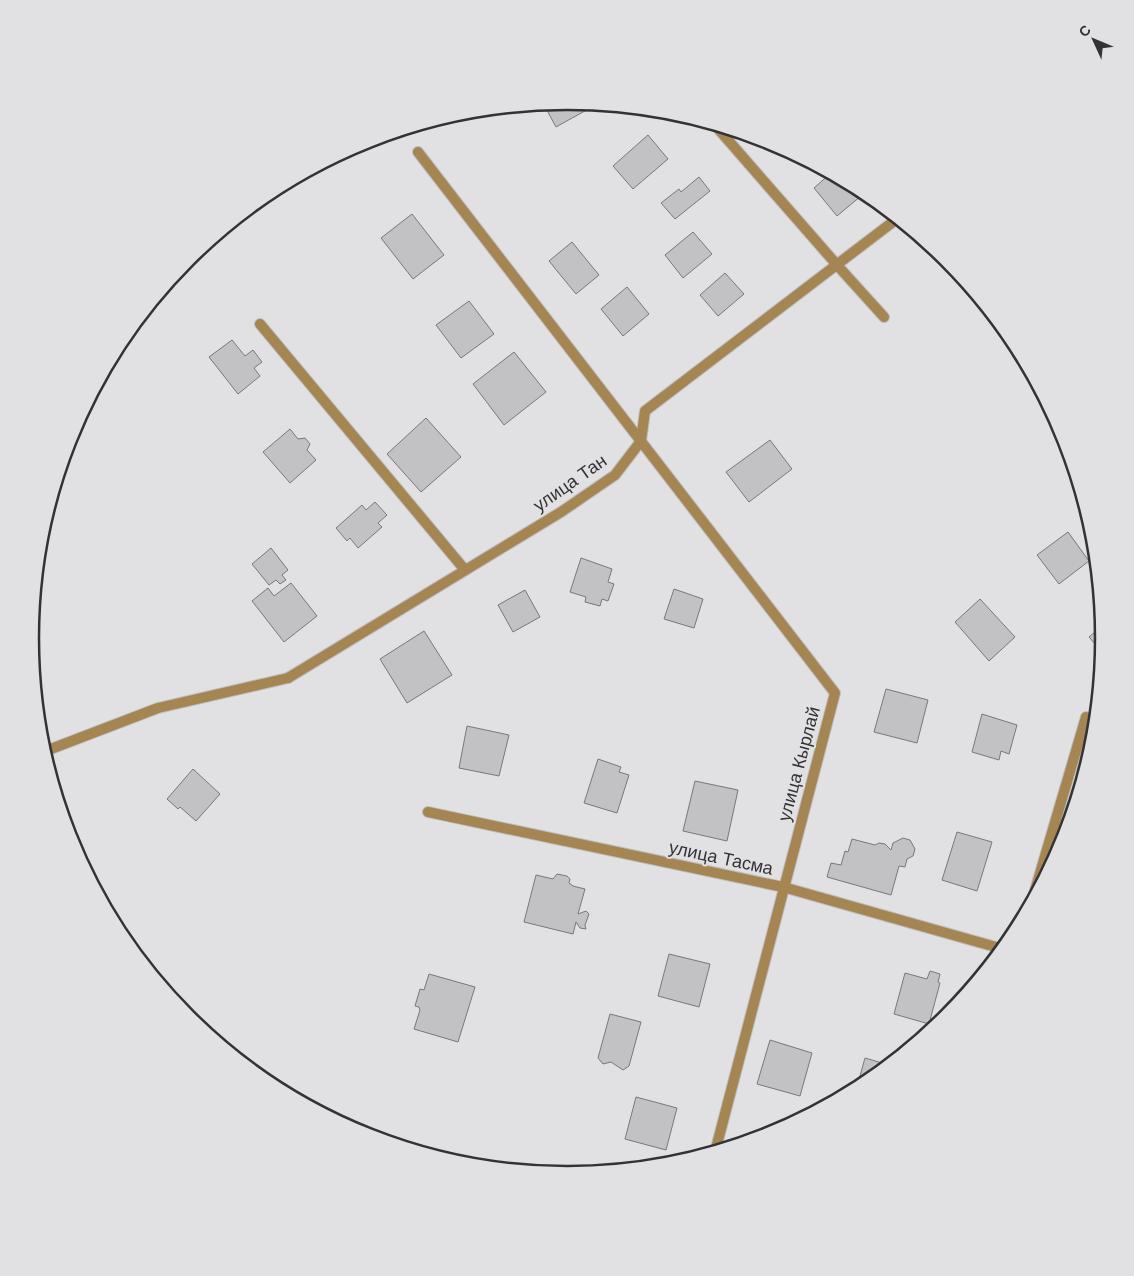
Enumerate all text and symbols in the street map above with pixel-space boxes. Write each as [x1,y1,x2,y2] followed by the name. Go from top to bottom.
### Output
[1069,15,1119,65] north arrow
[1075,22,1094,40] text: С
[530,451,610,515] street label: улица Тан
[774,704,824,824] street label: улица Кырлай
[667,837,776,879] street label: улица Тасма

